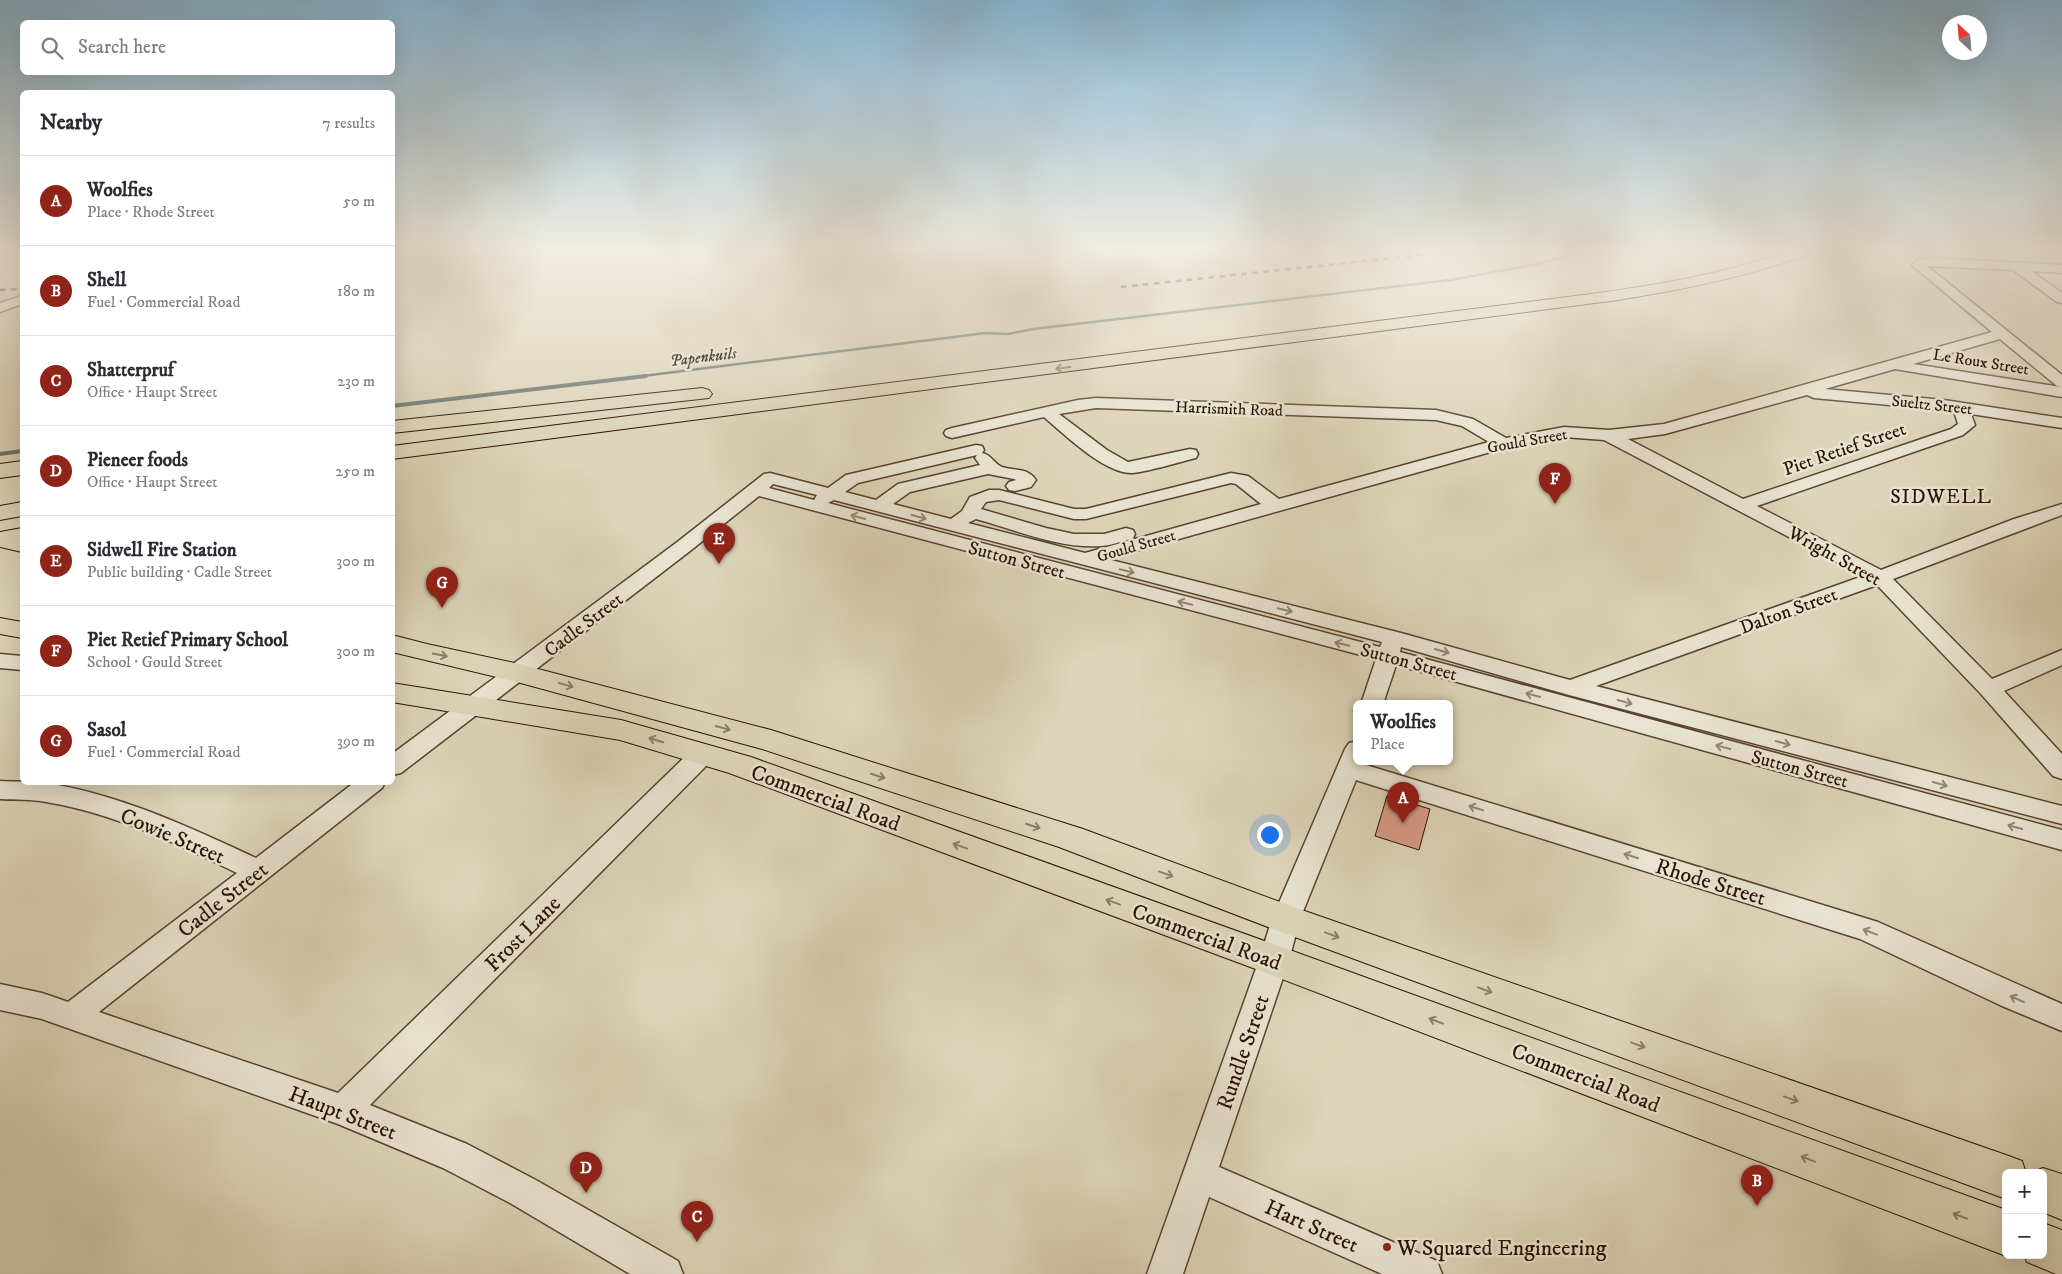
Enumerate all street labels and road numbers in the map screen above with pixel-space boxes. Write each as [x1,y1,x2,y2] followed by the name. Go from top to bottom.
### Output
[1931,345,2030,379] street label: Le Roux Street
[1891,391,1973,419] street label: Sueltz Street
[1175,397,1283,421] street label: Harrismith Road
[1780,418,1909,481] street label: Piet Retief Street
[1486,424,1569,458] street label: Gould Street
[1783,521,1885,591] street label: Wright Street
[1095,525,1178,567] street label: Gould Street
[966,536,1068,584] street label: Sutton Street
[1737,583,1840,640] street label: Dalton Street
[540,588,628,662] street label: Cadle Street
[1358,638,1460,686] street label: Sutton Street
[1749,745,1851,793] street label: Sutton Street
[747,759,904,838] street label: Commercial Road
[116,802,229,870] street label: Cowie Street
[1652,853,1769,912] street label: Rhode Street
[172,856,274,944] street label: Cadle Street
[480,891,567,978] street label: Frost Lane
[1128,898,1285,977] street label: Commercial Road
[1211,991,1276,1114] street label: Rundle Street
[1507,1038,1664,1119] street label: Commercial Road
[285,1080,400,1146] street label: Haupt Street
[1260,1194,1362,1259] street label: Hart Street

